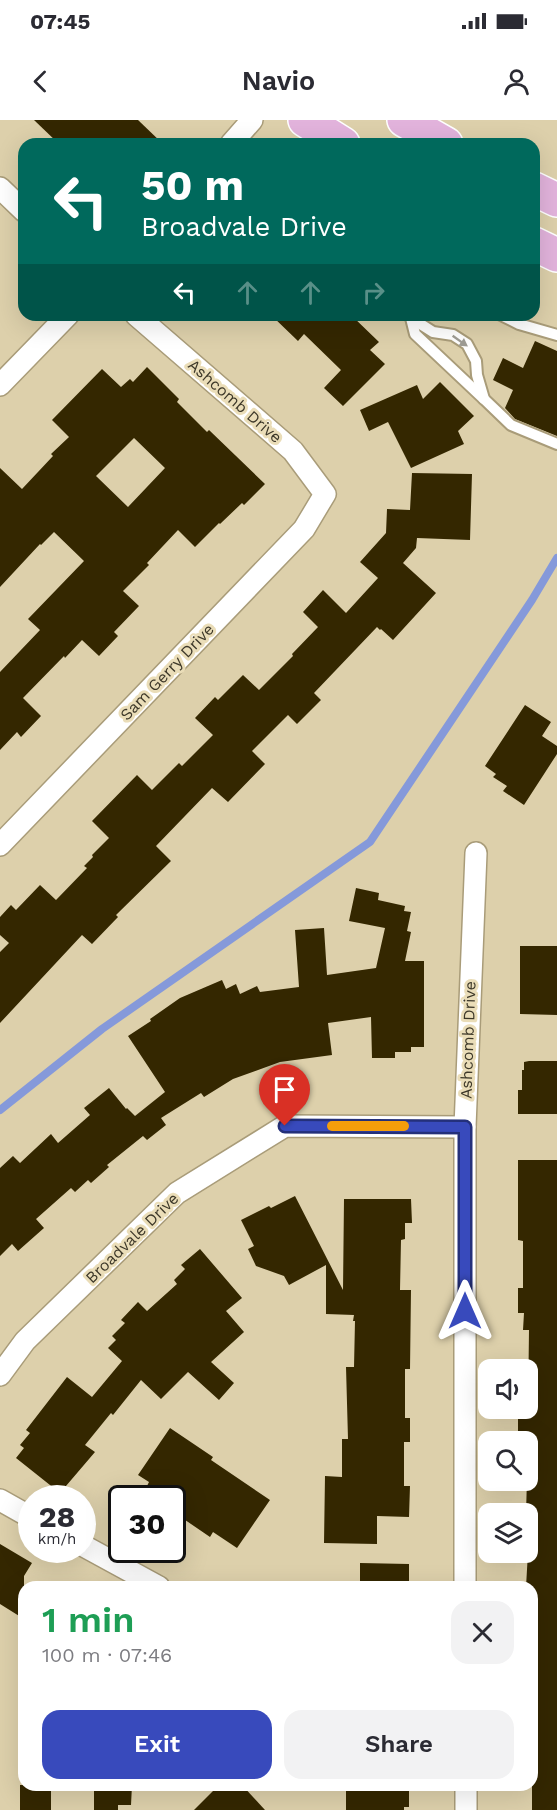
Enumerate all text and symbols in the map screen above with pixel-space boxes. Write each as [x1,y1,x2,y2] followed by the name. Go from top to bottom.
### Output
[30,9,90,34] text: 07:45
[24,65,57,98] icon: back
[242,65,315,97] text: Navio
[500,65,533,98] icon: person
[141,161,244,210] text: 50 m
[42,162,120,240] icon: left
[141,211,347,243] text: Broadvale Drive
[168,276,201,309] icon: left
[231,276,264,309] icon: ahead
[294,276,327,309] icon: ahead
[357,276,390,309] icon: right
[452,335,468,347] one-way arrow
[184,355,286,447] street label: Ashcomb Drive
[116,620,218,724] street label: Sam Gerry Drive
[456,981,480,1099] street label: Ashcomb Drive
[259,1064,310,1126] pin
[268,1073,301,1106] icon: arrive
[82,1189,182,1287] street label: Broadvale Drive
[433,1279,497,1343] position arrow
[478,1359,538,1563] map controls
[478,1359,538,1419] button: sound
[478,1431,538,1491] button: search
[108,1485,186,1563] speed limit sign: 30
[39,1499,75,1534] text: 28
[478,1503,538,1563] button: layers
[38,1530,76,1548] text: km/h
[42,1599,134,1641] text: 1 min
[451,1601,514,1664] button: close
[42,1643,172,1667] text: 100 m · 07:46
[42,1710,272,1779] button: Exit
[284,1710,514,1779] button: Share

